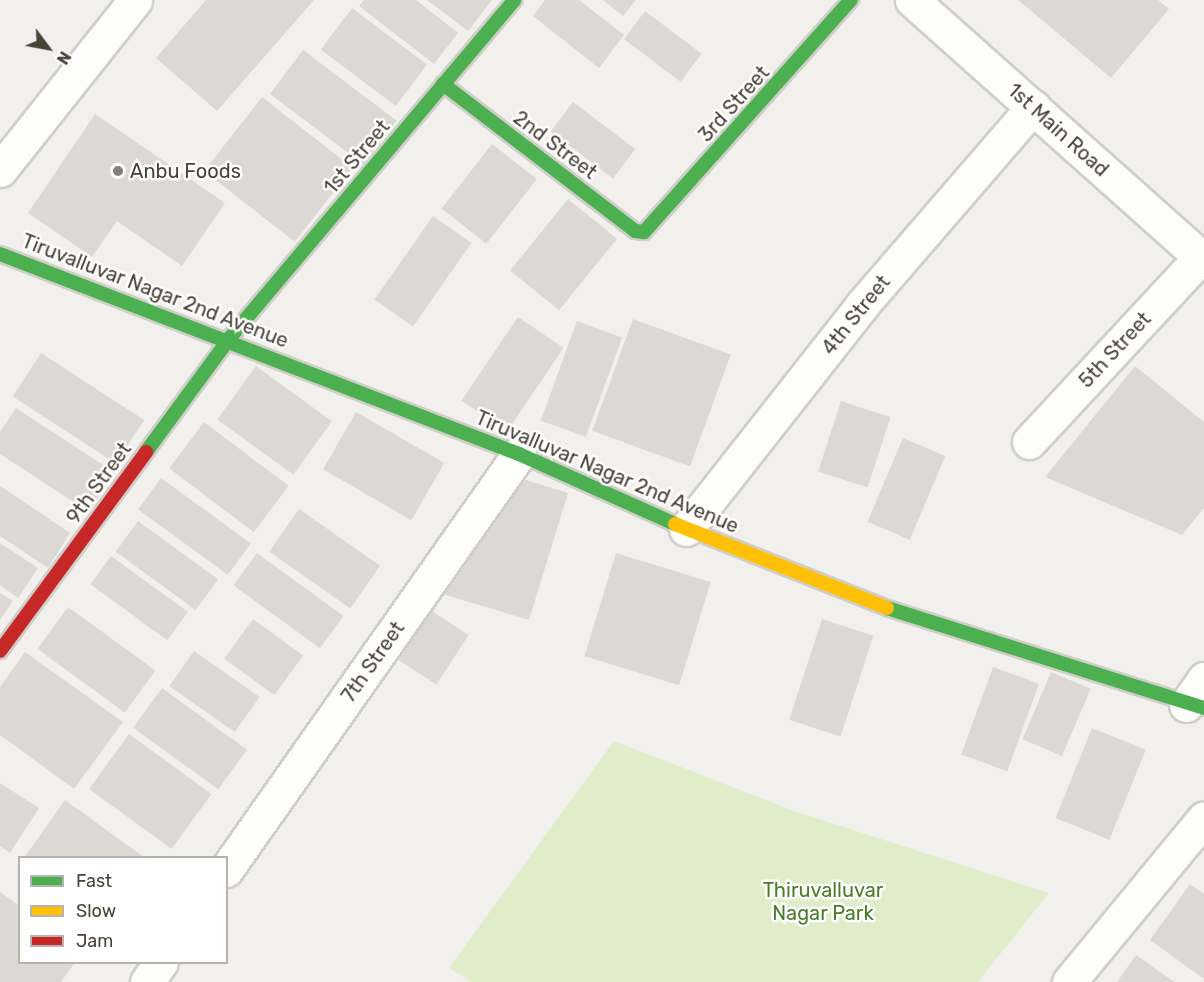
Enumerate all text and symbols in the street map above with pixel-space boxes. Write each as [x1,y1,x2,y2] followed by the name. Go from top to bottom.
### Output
[18,18,78,78] north arrow
[53,48,75,68] text: N
[694,61,774,147] street label: 3rd Street
[1003,78,1113,182] street label: 1st Main Road
[508,106,602,184] street label: 2nd Street
[319,115,395,199] street label: 1st Street
[130,159,241,183] place label: Anbu Foods
[111,164,125,178] marker: Anbu Foods
[18,229,292,353] street label: Tiruvalluvar Nagar 2nd Avenue
[817,270,895,360] street label: 4th Street
[1074,307,1156,393] street label: 5th Street
[471,405,743,539] street label: Tiruvalluvar Nagar 2nd Avenue
[61,438,137,528] street label: 9th Street
[337,617,409,707] street label: 7th Street
[18,856,228,964] legend
[76,870,112,892] text: Fast
[763,879,883,926] park label: Thiruvalluvar Nagar Park
[76,900,116,922] text: Slow
[76,930,113,952] text: Jam

